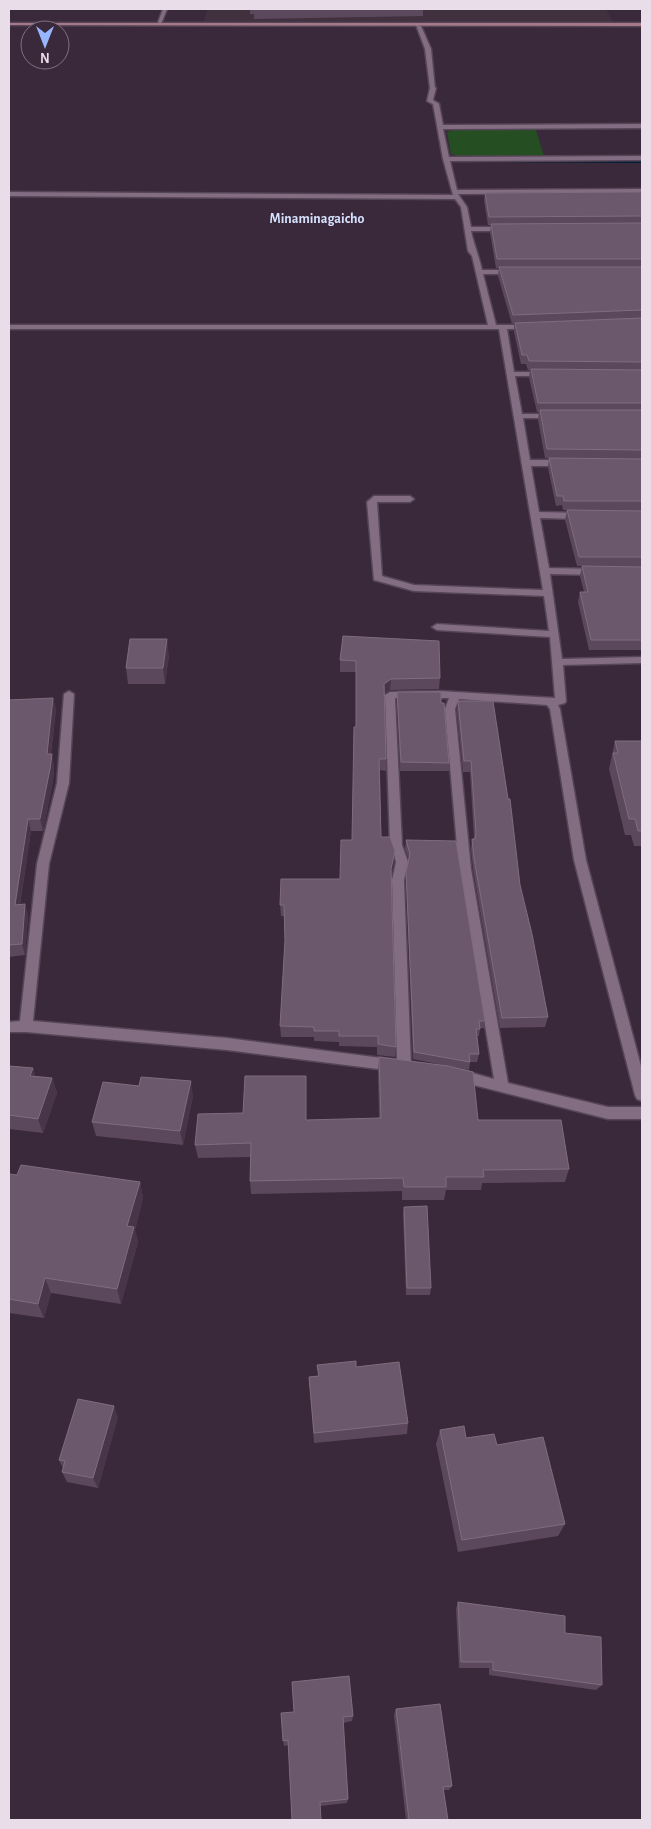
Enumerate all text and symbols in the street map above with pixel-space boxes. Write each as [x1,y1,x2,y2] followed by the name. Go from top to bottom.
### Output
[20,20,70,70] north arrow
[40,50,50,64] text: N
[270,212,365,226] district label: Minaminagaicho

